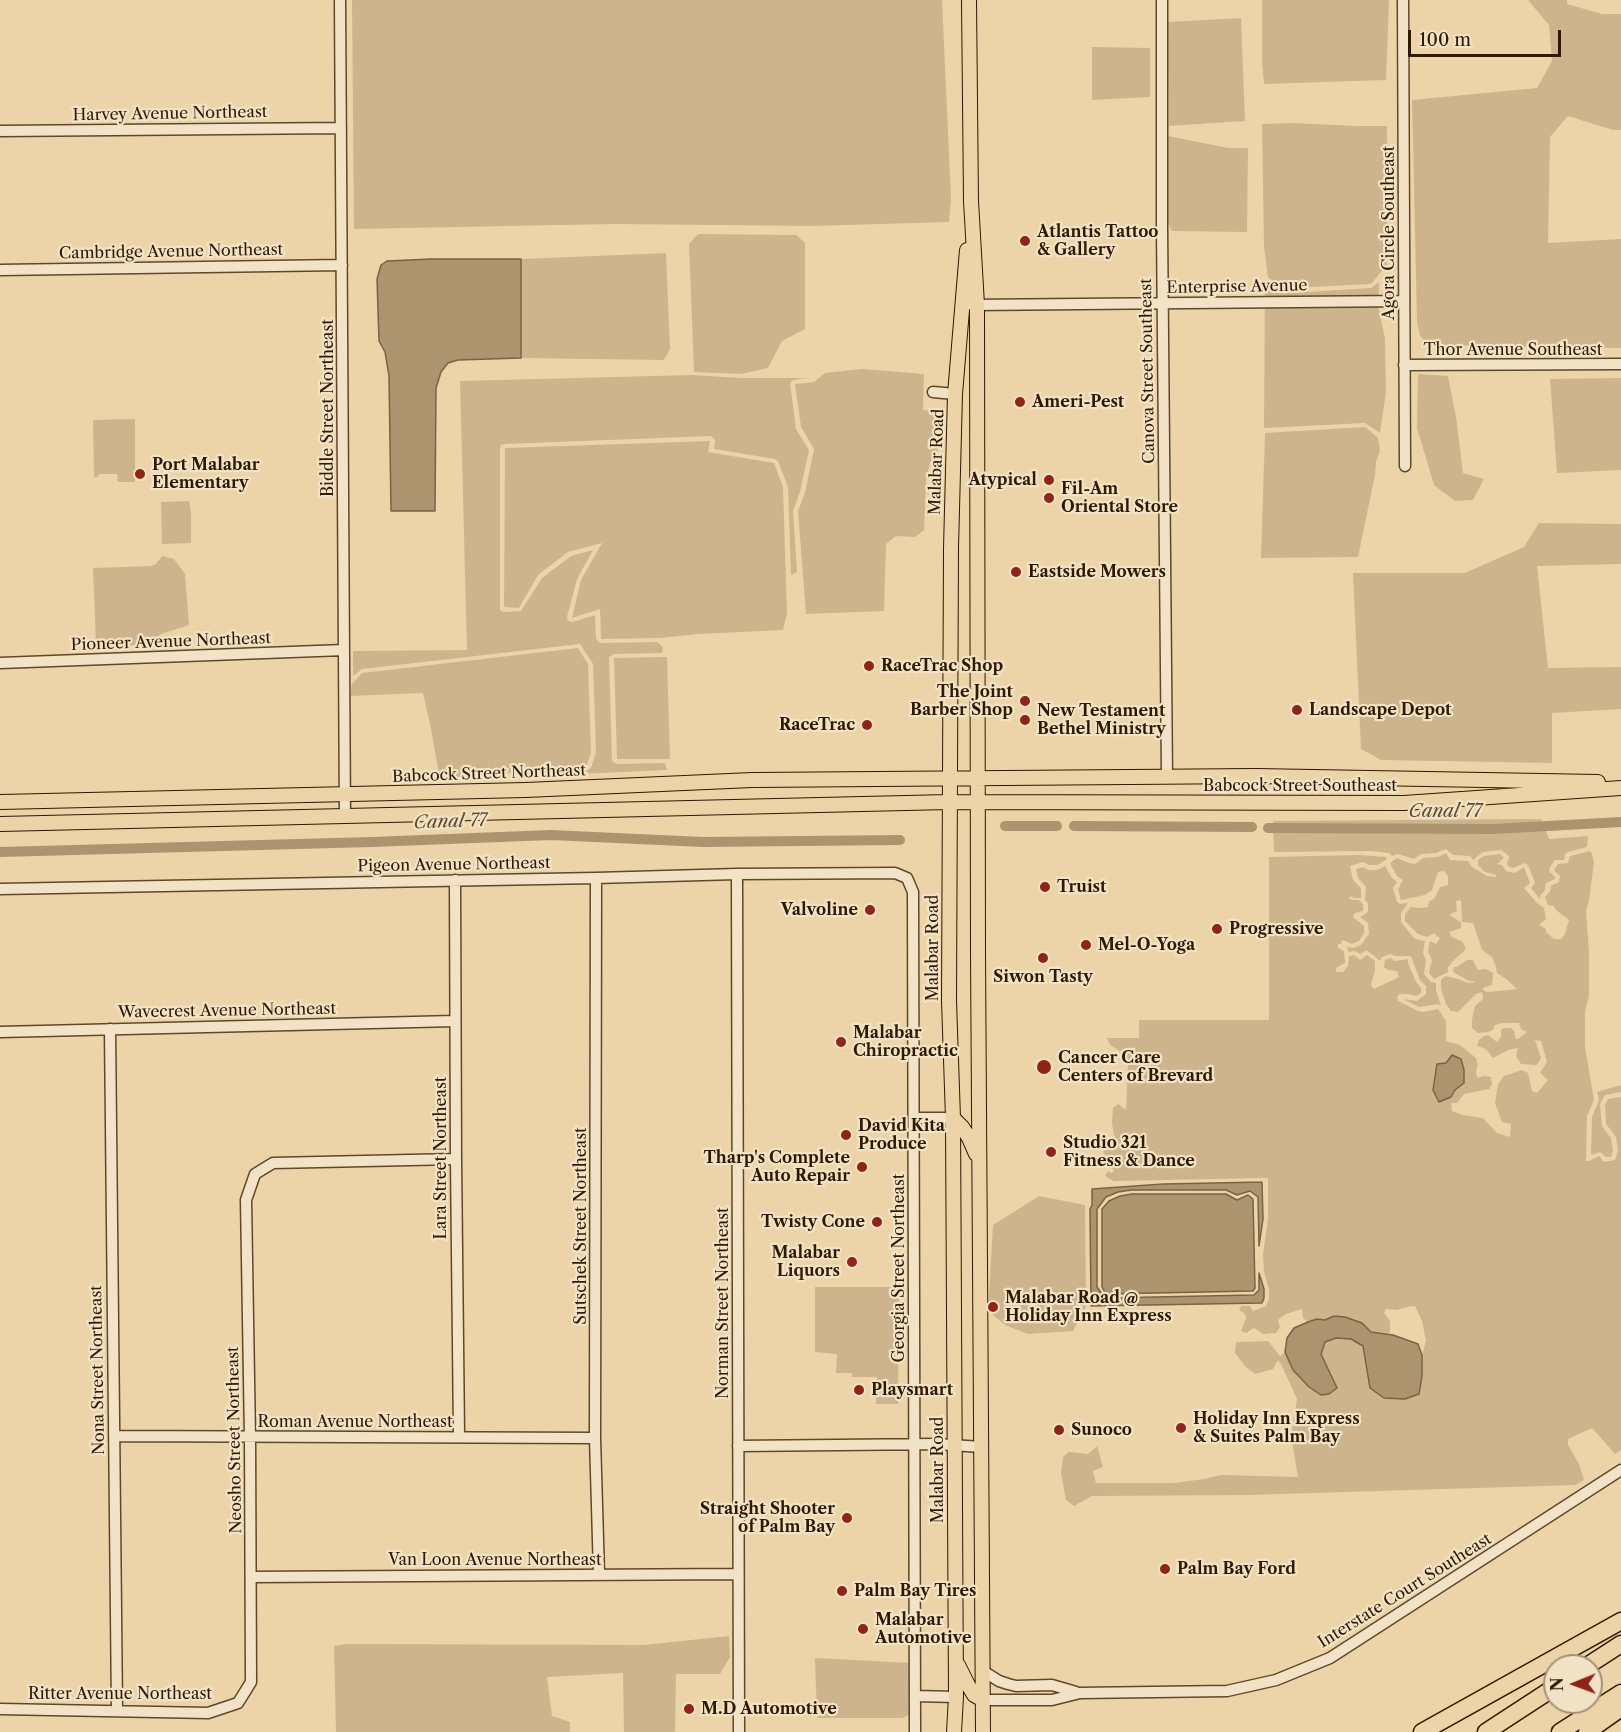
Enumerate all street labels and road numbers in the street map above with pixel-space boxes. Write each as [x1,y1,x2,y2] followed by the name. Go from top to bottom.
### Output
[72,103,268,125] street label: Harvey Avenue Northeast
[1379,146,1399,320] street label: Agora Circle Southeast
[59,240,283,264] street label: Cambridge Avenue Northeast
[1166,276,1308,298] street label: Enterprise Avenue
[1137,278,1159,464] street label: Canova Street Southeast
[318,319,338,497] street label: Biddle Street Northeast
[1424,340,1602,360] street label: Thor Avenue Southeast
[926,409,948,515] street label: Malabar Road
[71,629,271,655] street label: Pioneer Avenue Northeast
[392,761,586,787] street label: Babcock Street Northeast
[1203,776,1397,796] street label: Babcock Street Southeast
[357,854,551,876] street label: Pigeon Avenue Northeast
[923,895,943,1001] street label: Malabar Road
[118,999,336,1023] street label: Wavecrest Avenue Northeast
[431,1077,451,1239] street label: Lara Street Northeast
[571,1127,591,1325] street label: Sutschek Street Northeast
[889,1174,909,1362] street label: Georgia Street Northeast
[713,1207,733,1399] street label: Norman Street Northeast
[87,1285,109,1455] street label: Nona Street Northeast
[224,1346,246,1534] street label: Neosho Street Northeast
[257,1412,453,1432] street label: Roman Avenue Northeast
[928,1417,948,1523] street label: Malabar Road
[1315,1530,1495,1652] street label: Interstate Court Southeast
[388,1550,602,1570] street label: Van Loon Avenue Northeast
[28,1684,212,1704] street label: Ritter Avenue Northeast

